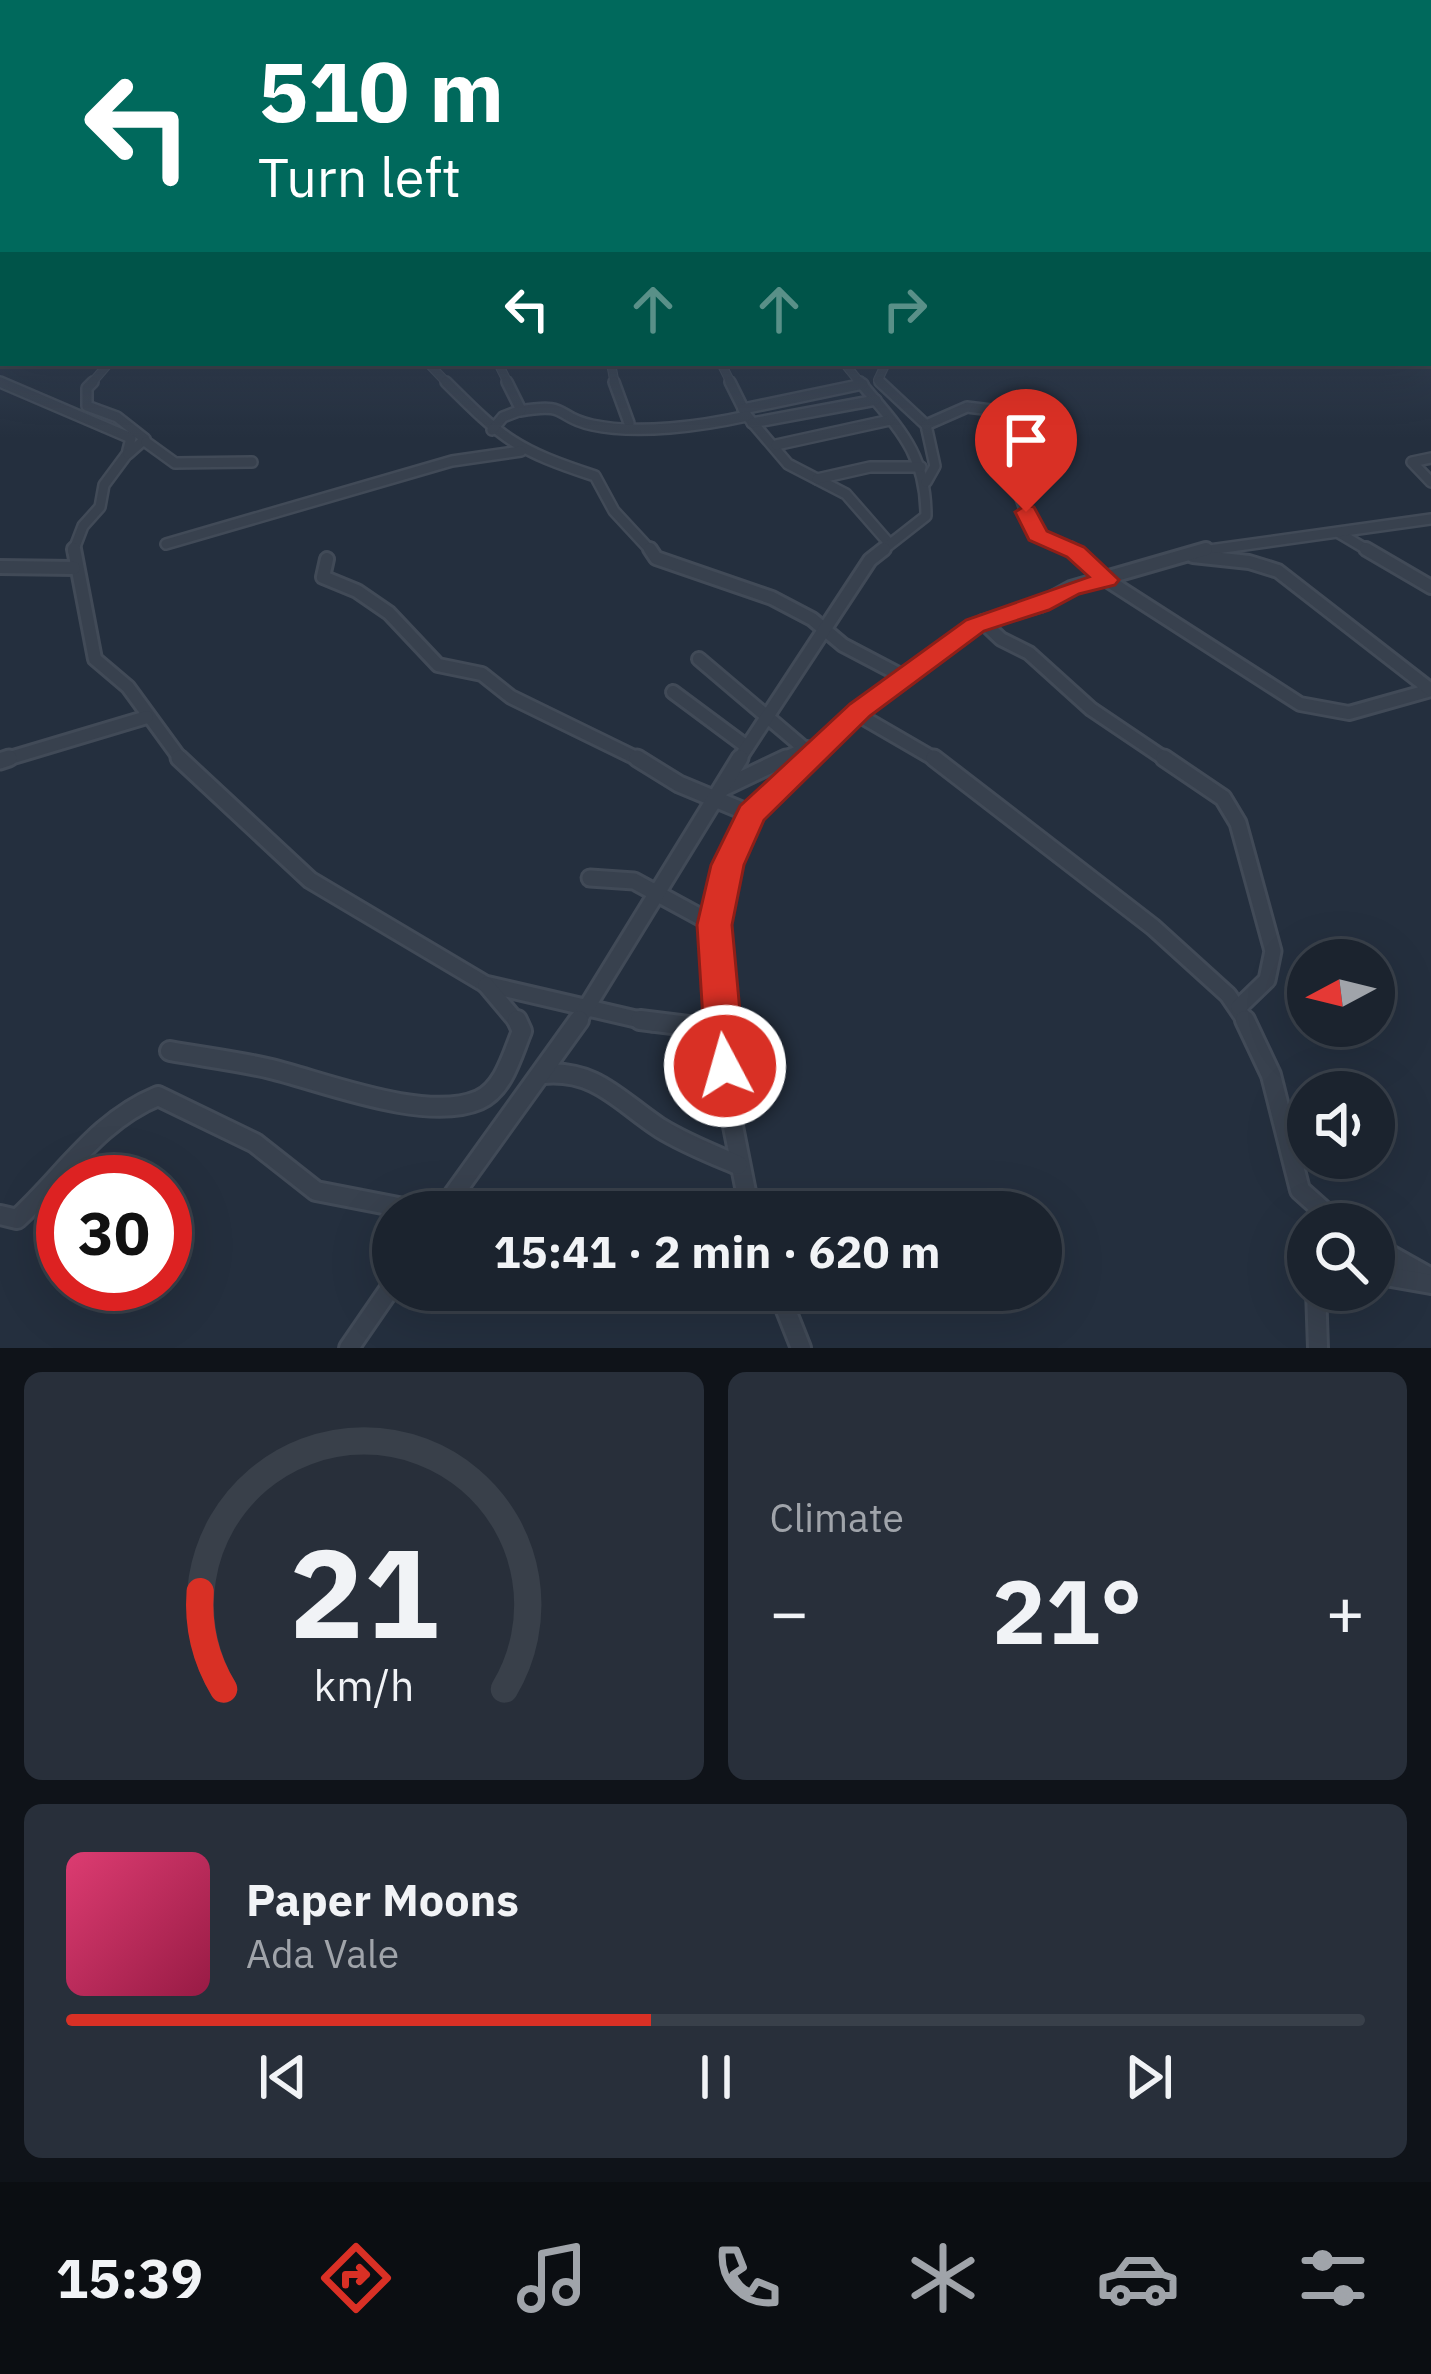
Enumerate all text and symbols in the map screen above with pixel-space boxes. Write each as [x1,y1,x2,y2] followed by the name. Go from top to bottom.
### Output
[258,36,504,145] text: 510 m
[60,48,216,204] icon: left
[258,142,461,212] text: Turn left
[494,276,560,342] icon: left
[620,276,686,342] icon: ahead
[746,276,812,342] icon: ahead
[872,276,938,342] icon: right
[975,389,1077,512] pin
[993,407,1059,473] icon: arrive
[1287,939,1395,1047] north arrow
[1287,939,1395,1311] map controls
[662,1003,788,1129] position arrow
[1287,1071,1395,1179] button: sound
[36,1155,192,1311] speed limit sign: 30
[1287,1203,1395,1311] button: search
[494,1222,940,1280] text: 15:41 · 2 min · 620 m
[770,1492,904,1543] text: Climate
[289,1510,439,1672] text: 21
[992,1552,1142,1669] text: 21°
[770,1568,809,1654] text: −
[1325,1568,1365,1654] text: +
[313,1657,414,1713] text: km/h
[246,1870,519,1928] text: Paper Moons
[246,1928,399,1979] text: Ada Vale
[250,2044,316,2110] icon: previous
[683,2044,749,2110] icon: pause
[1116,2044,1182,2110] icon: next
[314,2236,398,2320] icon: directions
[510,2236,594,2320] icon: music
[705,2236,789,2320] icon: phone
[901,2236,985,2320] icon: climate
[1096,2236,1180,2320] icon: car
[1291,2236,1375,2320] icon: filters
[56,2243,203,2313] text: 15:39

